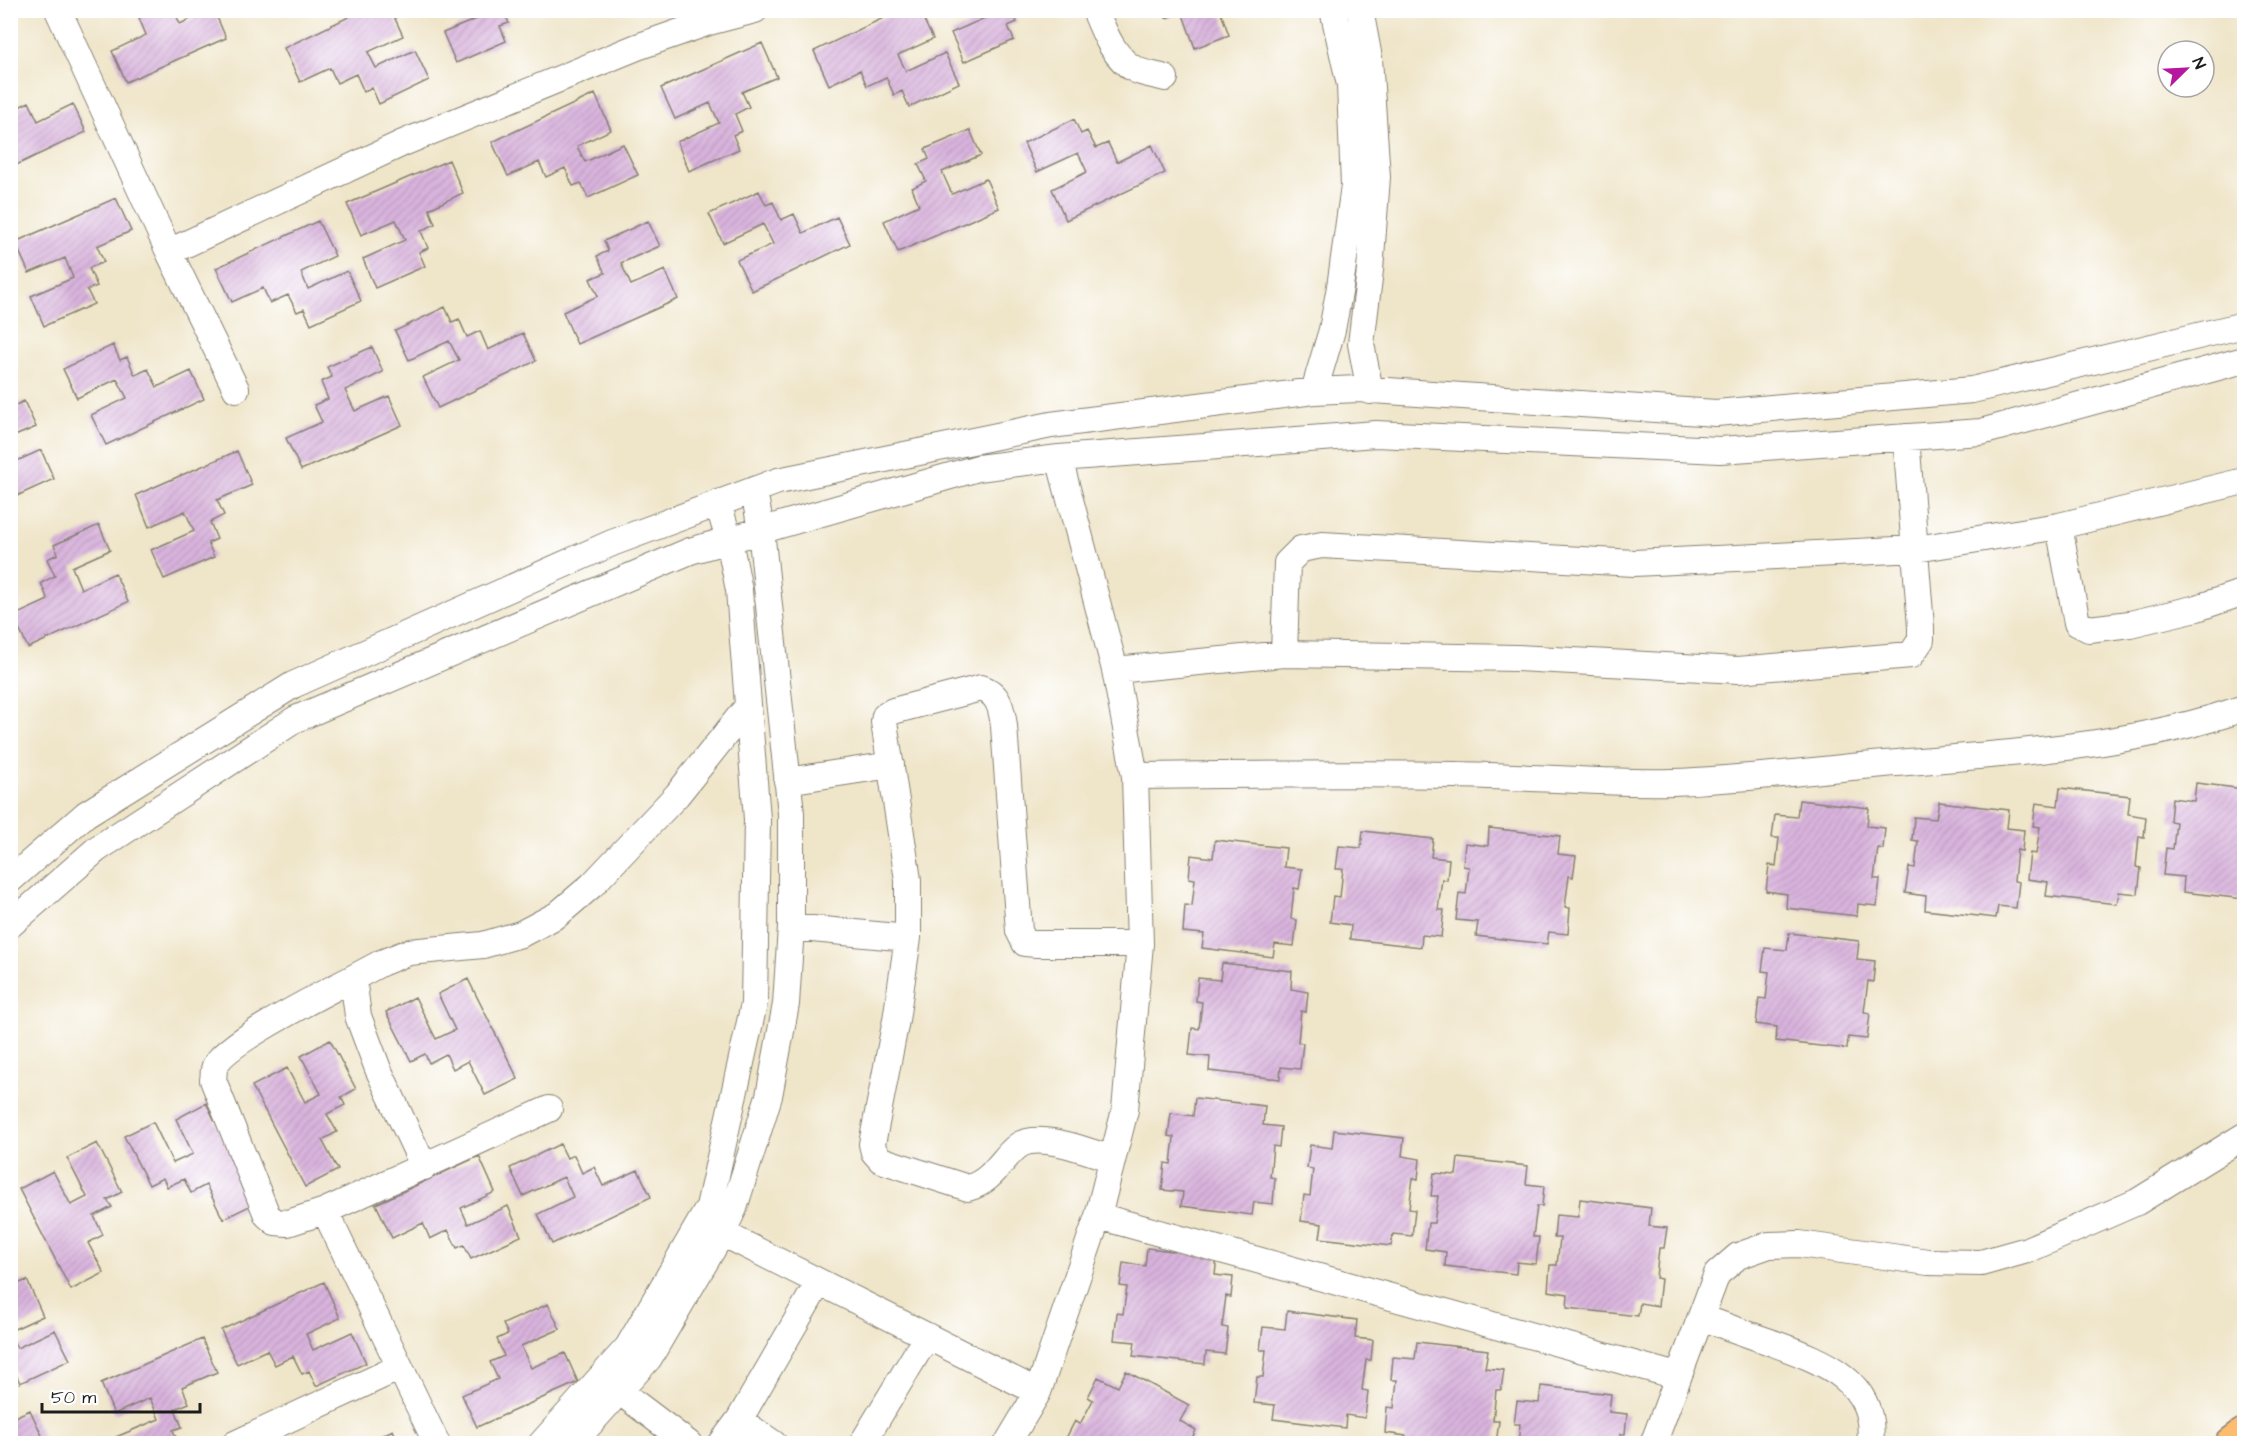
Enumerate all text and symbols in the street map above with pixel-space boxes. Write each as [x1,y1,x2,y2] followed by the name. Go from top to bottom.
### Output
[2156,39,2216,99] north arrow
[2187,54,2211,72] text: N
[42,1376,200,1414] scale bar
[51,1385,96,1410] text: 50 m

